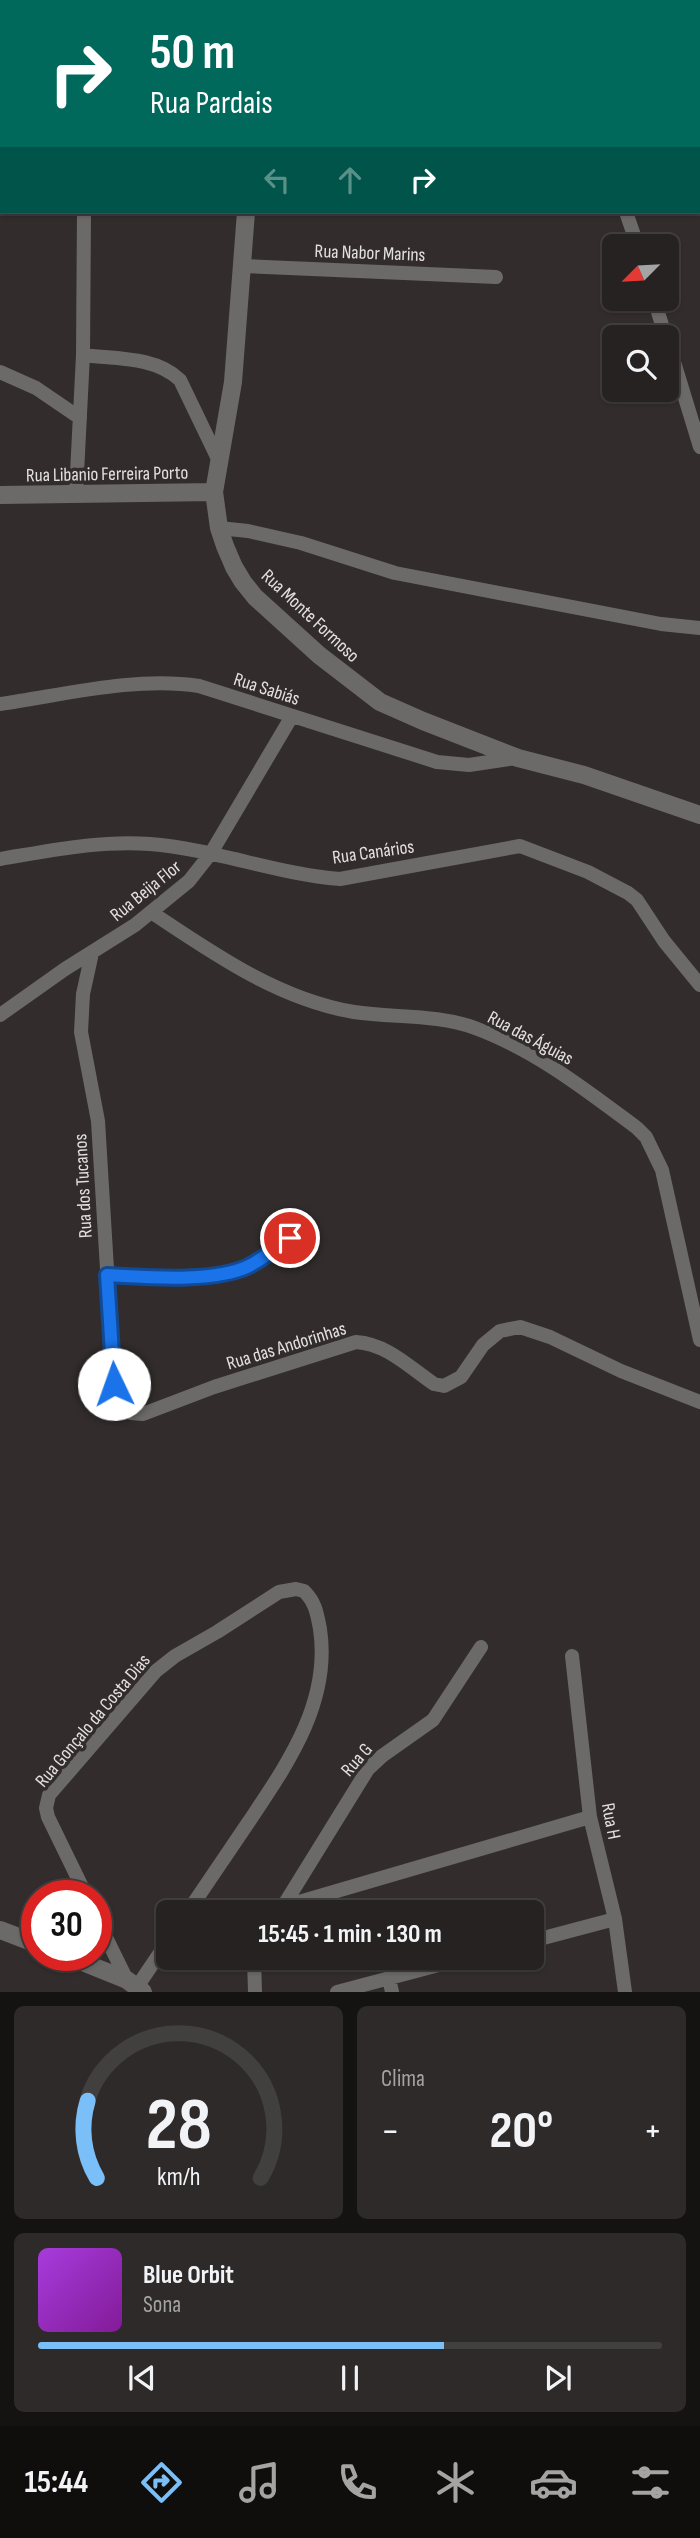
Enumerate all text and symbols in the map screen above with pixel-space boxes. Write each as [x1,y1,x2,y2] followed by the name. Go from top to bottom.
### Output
[150,24,235,83] text: 50 m
[35,28,126,119] icon: right
[150,84,273,123] text: Rua Pardais
[258,161,296,199] icon: left
[331,161,369,199] icon: ahead
[404,161,442,199] icon: right
[602,234,679,312] north arrow
[602,234,679,402] map controls
[314,240,426,267] street label: Rua Nabor Marins
[602,325,679,402] button: search
[26,462,188,487] street label: Rua Libanio Ferreira Porto
[256,565,364,667] street label: Rua Monte Formoso
[231,668,303,711] street label: Rua Sabiás
[331,835,416,870] street label: Rua Canários
[106,855,186,927] street label: Rua Beija Flor
[484,1006,577,1071] street label: Rua das Águias
[69,1133,98,1239] street label: Rua dos Tucanos
[260,1208,320,1268] pin
[271,1219,309,1257] icon: arrive
[224,1317,349,1376] street label: Rua das Andorinhas
[77,1347,151,1421] position arrow
[31,1650,156,1792] street label: Rua Gonçalo da Costa Dias
[336,1739,378,1781] street label: Rua G
[596,1801,625,1842] street label: Rua H
[21,1880,112,1971] speed limit sign: 30
[258,1919,442,1950] text: 15:45 · 1 min · 130 m
[381,2065,425,2093] text: Clima
[145,2083,212,2171] text: 28
[490,2100,553,2163] text: 20°
[381,2109,400,2154] text: −
[643,2109,662,2154] text: +
[157,2162,200,2193] text: km/h
[143,2260,234,2291] text: Blue Orbit
[143,2291,181,2319] text: Sona
[123,2359,161,2397] icon: previous
[331,2359,369,2397] icon: pause
[539,2359,577,2397] icon: next
[137,2458,186,2507] icon: directions
[235,2458,284,2507] icon: music
[333,2458,382,2507] icon: phone
[431,2458,480,2507] icon: climate
[529,2458,578,2507] icon: car
[626,2458,675,2507] icon: filters
[24,2463,88,2502] text: 15:44

